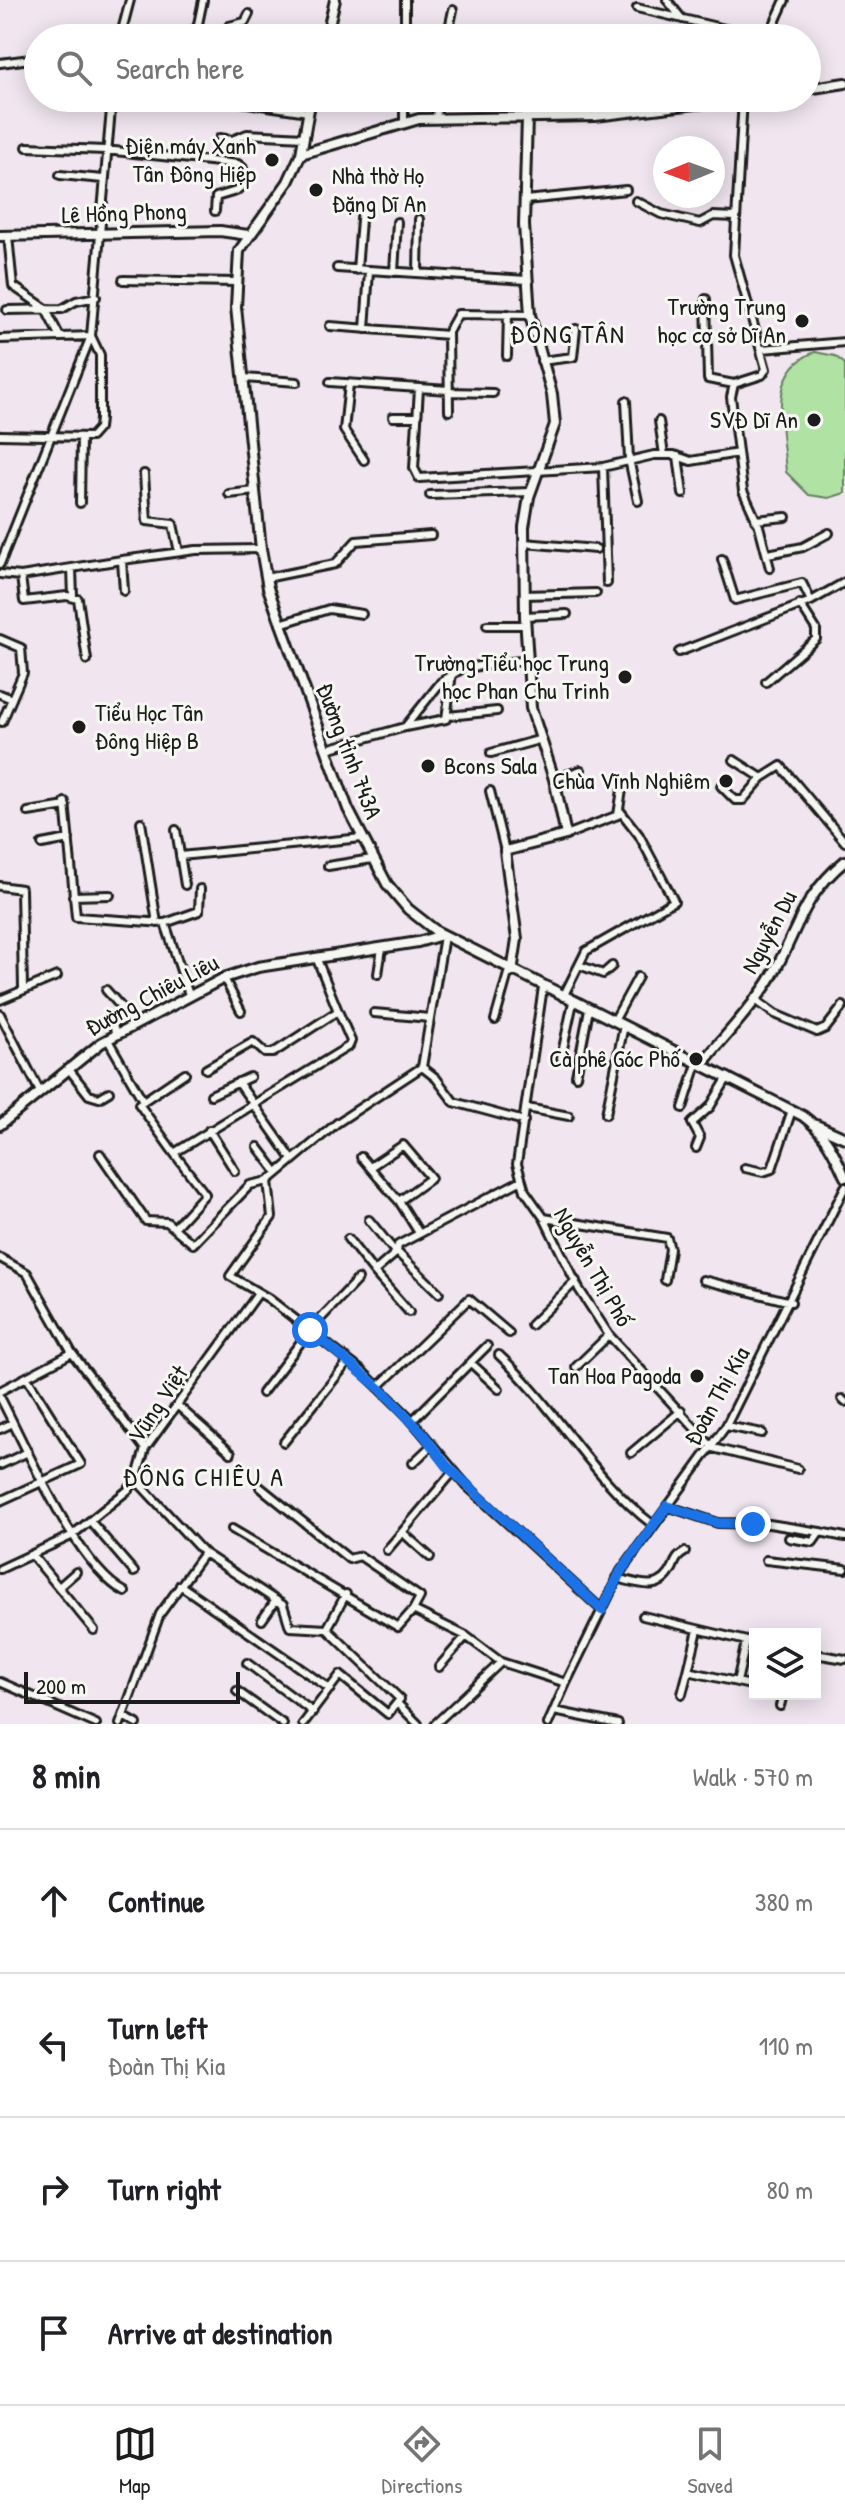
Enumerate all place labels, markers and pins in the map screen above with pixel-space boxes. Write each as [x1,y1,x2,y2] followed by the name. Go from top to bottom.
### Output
[125,129,256,189] place label: Điện máy Xanh Tân Đông Hiệp
[263,151,281,169] marker: Điện máy Xanh Tân Đông Hiệp
[332,159,427,219] place label: Nhà thờ Họ Đặng Dĩ An
[307,181,325,199] marker: Nhà thờ Họ Đặng Dĩ An
[658,290,786,350] place label: Trường Trung học cơ sở Dĩ An
[793,312,811,330] marker: Trường Trung học cơ sở Dĩ An
[710,403,798,435] place label: SVĐ Dĩ An
[805,411,823,429] marker: SVĐ Dĩ An
[415,646,609,706] place label: Trường Tiểu học Trung học Phan Chu Trinh
[616,668,634,686] marker: Trường Tiểu học Trung học Phan Chu Trinh
[95,696,204,756] place label: Tiểu Học Tân Đông Hiệp B
[70,718,88,736] marker: Tiểu Học Tân Đông Hiệp B
[444,749,537,781] place label: Bcons Sala
[419,757,437,775] marker: Bcons Sala
[552,764,710,796] place label: Chùa Vĩnh Nghiêm
[717,772,735,790] marker: Chùa Vĩnh Nghiêm
[549,1042,681,1074] place label: Cà phê Góc Phố
[687,1050,705,1068] marker: Cà phê Góc Phố
[548,1359,681,1391] place label: Tan Hoa Pagoda
[688,1367,706,1385] marker: Tan Hoa Pagoda

